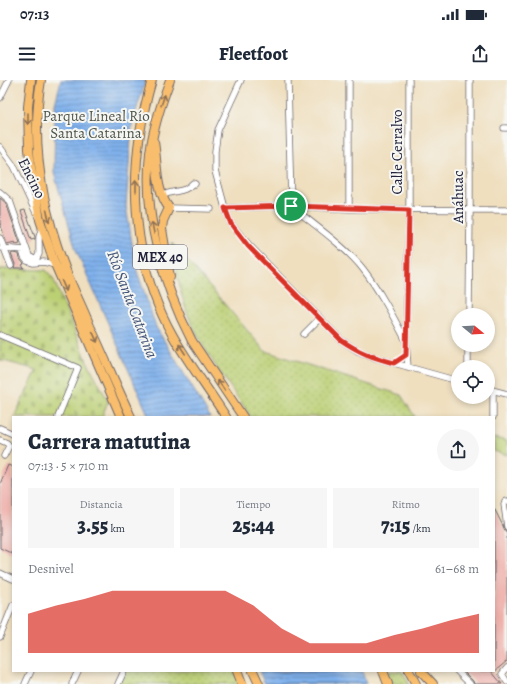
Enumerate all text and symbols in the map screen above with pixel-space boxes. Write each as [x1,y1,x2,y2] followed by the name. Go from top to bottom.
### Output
[20,4,49,24] text: 07:13
[219,42,288,66] text: Fleetfoot
[16,43,38,65] icon: menu
[469,43,491,65] icon: share
[159,95,167,107] one-way arrow
[42,106,150,143] park label: Parque Lineal Río Santa Catarina
[387,109,407,195] street label: Calle Cerralvo
[24,112,32,125] one-way arrow
[14,154,50,202] street label: Encino
[448,170,468,225] street label: Anáhuac
[132,180,139,193] one-way arrow
[274,189,308,223] pin
[280,195,302,217] icon: arrive
[45,209,52,222] one-way arrow
[149,222,157,235] one-way arrow
[133,245,187,269] road number: MEX 40
[101,247,163,362] water label: Río Santa Catarina
[61,279,68,291] one-way arrow
[451,308,495,352] north arrow
[451,308,495,404] map controls
[92,330,100,342] one-way arrow
[178,344,186,355] one-way arrow
[451,360,495,404] button: locate
[217,379,225,390] one-way arrow
[28,427,191,457] text: Carrera matutina
[437,429,479,471] button: share
[28,457,109,474] text: 07:13 · 5 × 710 m
[80,497,123,512] text: Distancia
[236,497,271,512] text: Tiempo
[392,497,420,512] text: Ritmo
[77,512,108,539] text: 3.55
[232,512,275,539] text: 25:44
[381,512,410,539] text: 7:15
[108,521,125,536] text: km
[410,521,431,536] text: /km
[28,560,74,577] text: Desnivel
[435,560,479,577] text: 61–68 m

